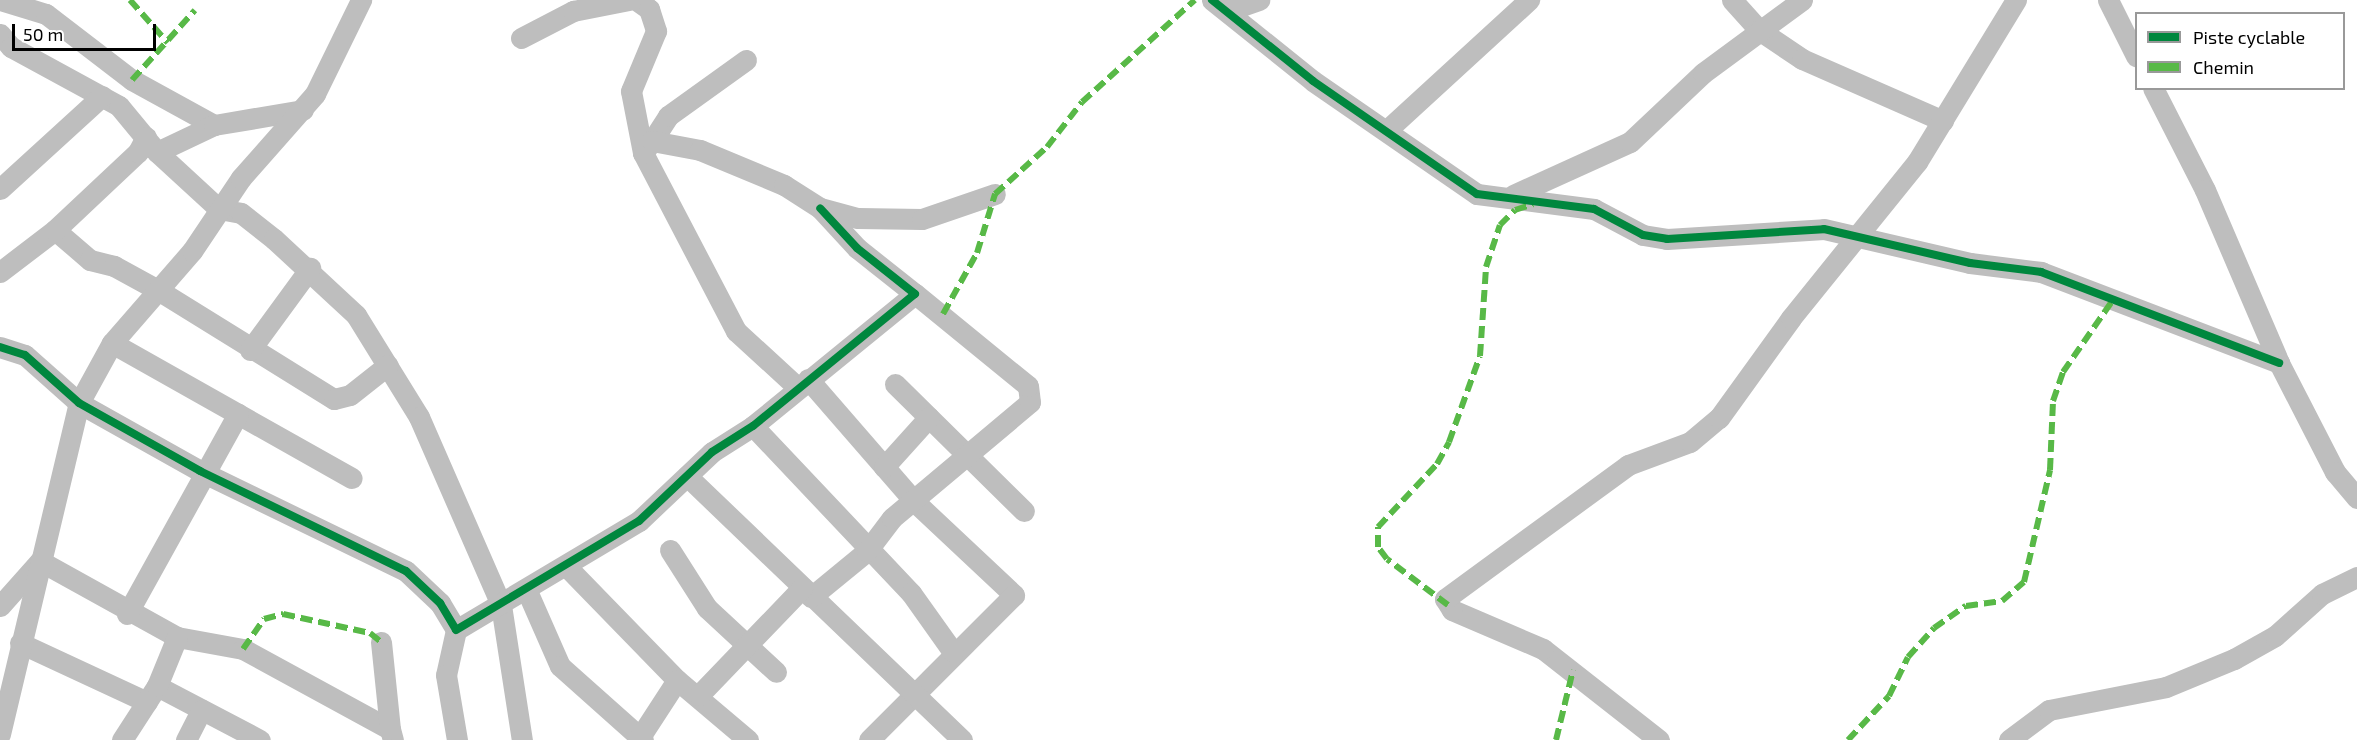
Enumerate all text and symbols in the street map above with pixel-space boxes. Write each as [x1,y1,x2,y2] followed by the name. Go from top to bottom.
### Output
[15,12,159,50] scale bar
[2135,12,2345,90] legend
[23,23,63,45] text: 50 m
[2193,26,2305,48] text: Piste cyclable
[2193,56,2254,78] text: Chemin

